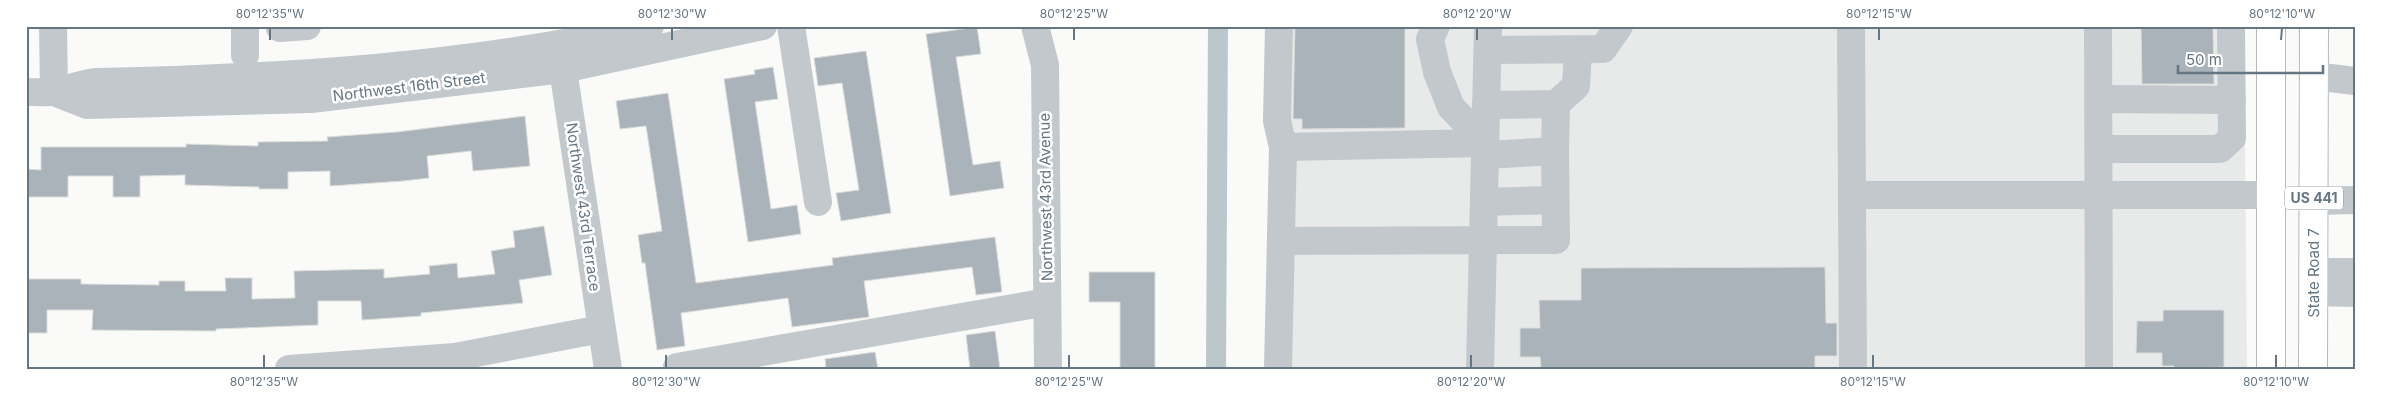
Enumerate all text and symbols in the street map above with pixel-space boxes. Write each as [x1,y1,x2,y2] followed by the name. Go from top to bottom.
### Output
[236,6,304,21] text: 80°12'35"W
[638,6,707,21] text: 80°12'30"W
[1040,6,1108,21] text: 80°12'25"W
[1443,6,1511,21] text: 80°12'20"W
[1846,6,1912,21] text: 80°12'15"W
[2249,6,2315,21] text: 80°12'10"W
[2178,42,2324,74] scale bar
[2186,50,2222,69] text: 50 m
[332,68,486,105] street label: Northwest 16th Street
[1035,113,1056,281] street label: Northwest 43rd Avenue
[562,121,605,292] street label: Northwest 43rd Terrace
[2285,187,2343,210] road number: US 441
[2304,228,2323,318] street label: State Road 7
[230,374,298,389] text: 80°12'35"W
[632,374,701,389] text: 80°12'30"W
[1035,374,1103,389] text: 80°12'25"W
[1437,374,1505,389] text: 80°12'20"W
[1840,374,1906,389] text: 80°12'15"W
[2243,374,2309,389] text: 80°12'10"W

